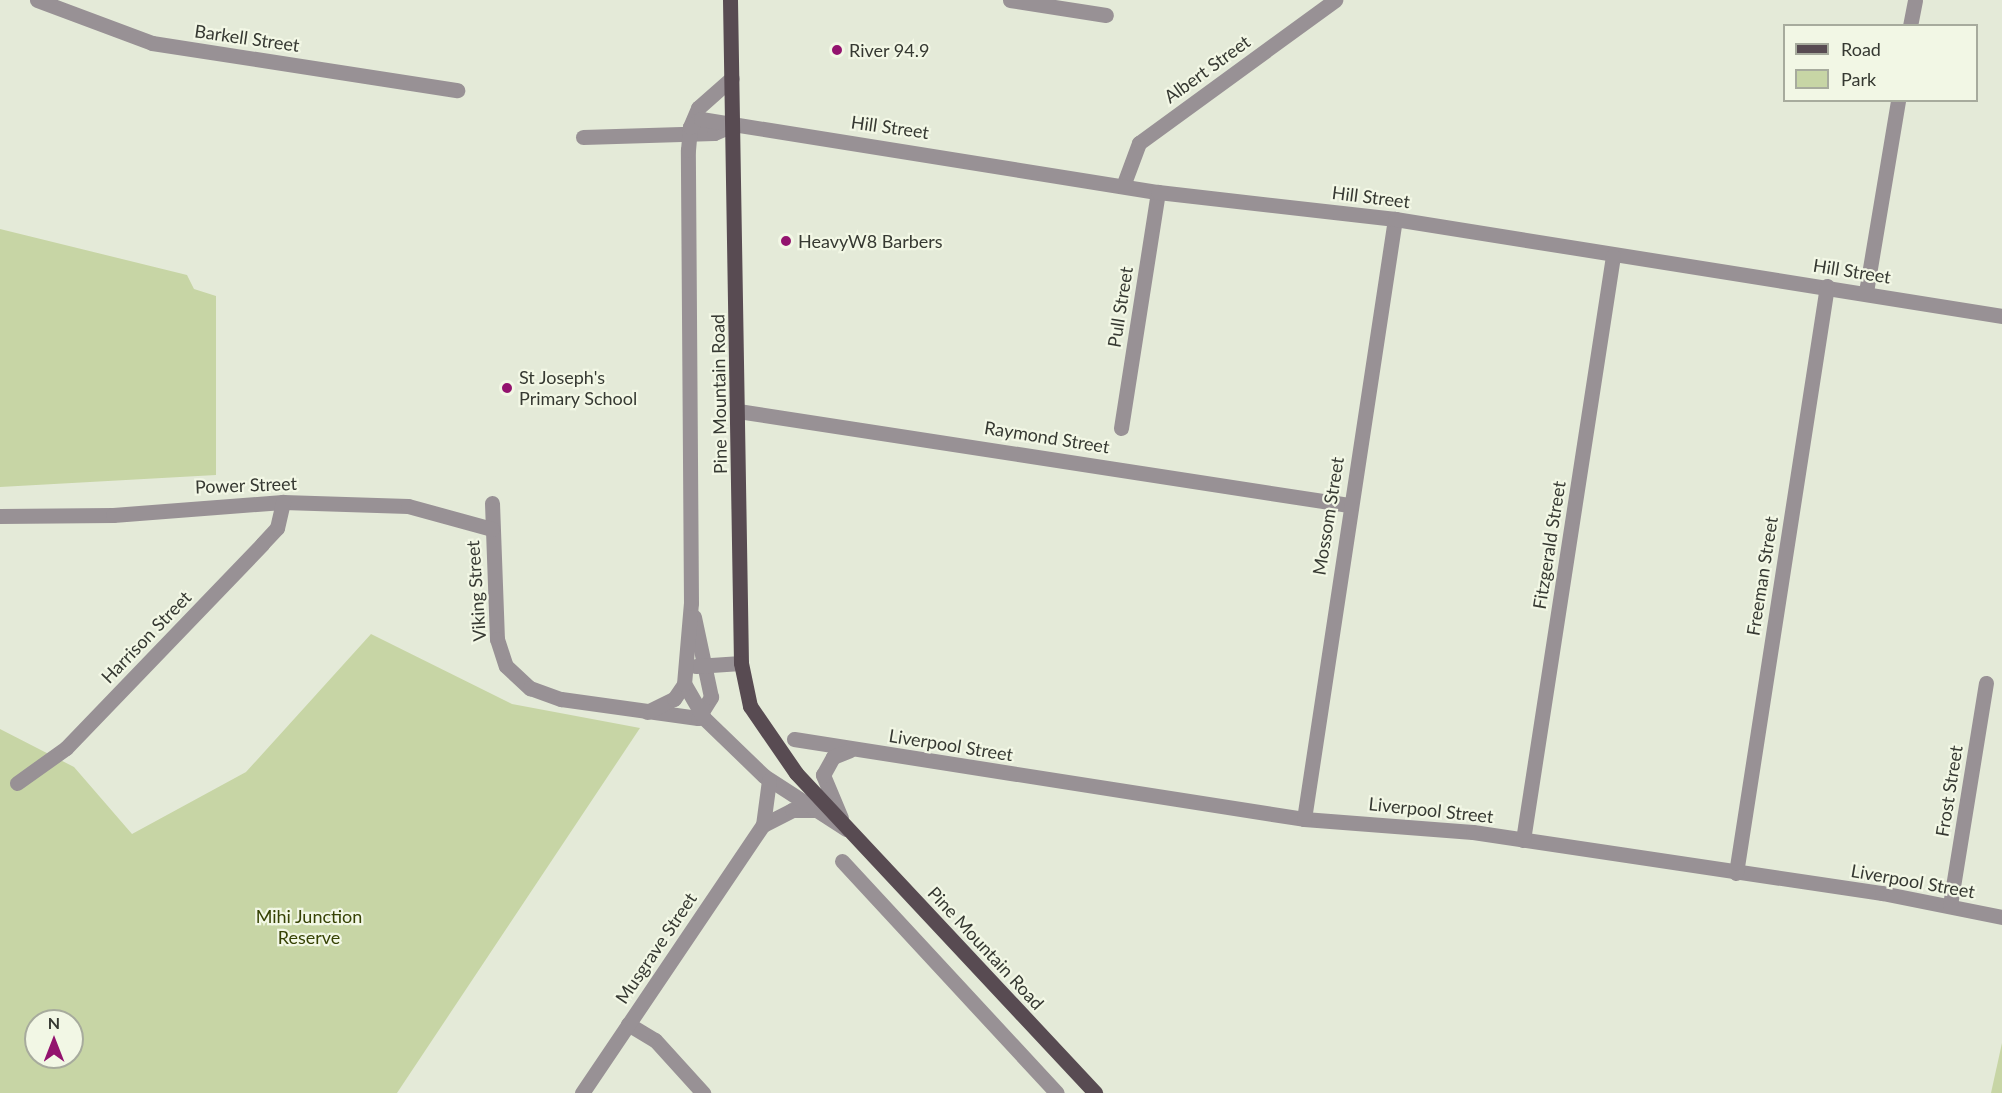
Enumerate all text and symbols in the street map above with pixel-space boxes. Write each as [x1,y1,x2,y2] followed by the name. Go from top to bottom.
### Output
[193,20,301,56] street label: Barkell Street
[1783,24,1978,102] legend
[1160,31,1254,107] street label: Albert Street
[1841,38,1881,60] text: Road
[849,39,930,61] place label: River 94.9
[830,43,844,57] marker: River 94.9
[1841,68,1876,90] text: Park
[850,111,930,143] street label: Hill Street
[1331,182,1411,212] street label: Hill Street
[798,230,943,252] place label: HeavyW8 Barbers
[779,234,793,248] marker: HeavyW8 Barbers
[1812,254,1892,288] street label: Hill Street
[1103,265,1137,349] street label: Pull Street
[707,314,731,474] street label: Pine Mountain Road
[519,367,638,410] place label: St Joseph's Primary School
[500,381,514,395] marker: St Joseph's Primary School
[983,416,1111,458] street label: Raymond Street
[1308,455,1348,577] street label: Mossom Street
[194,472,298,498] street label: Power Street
[1528,479,1570,611] street label: Fitzgerald Street
[1742,515,1782,637] street label: Freeman Street
[462,540,490,642] street label: Viking Street
[97,586,195,688] street label: Harrison Street
[887,725,1015,765] street label: Liverpool Street
[1931,744,1967,838] street label: Frost Street
[1368,793,1494,827] street label: Liverpool Street
[1849,859,1977,903] street label: Liverpool Street
[924,882,1048,1014] street label: Pine Mountain Road
[611,888,701,1008] street label: Musgrave Street
[255,906,363,948] park label: Mihi Junction Reserve
[24,1009,84,1069] north arrow
[48,1013,60,1032] text: N

